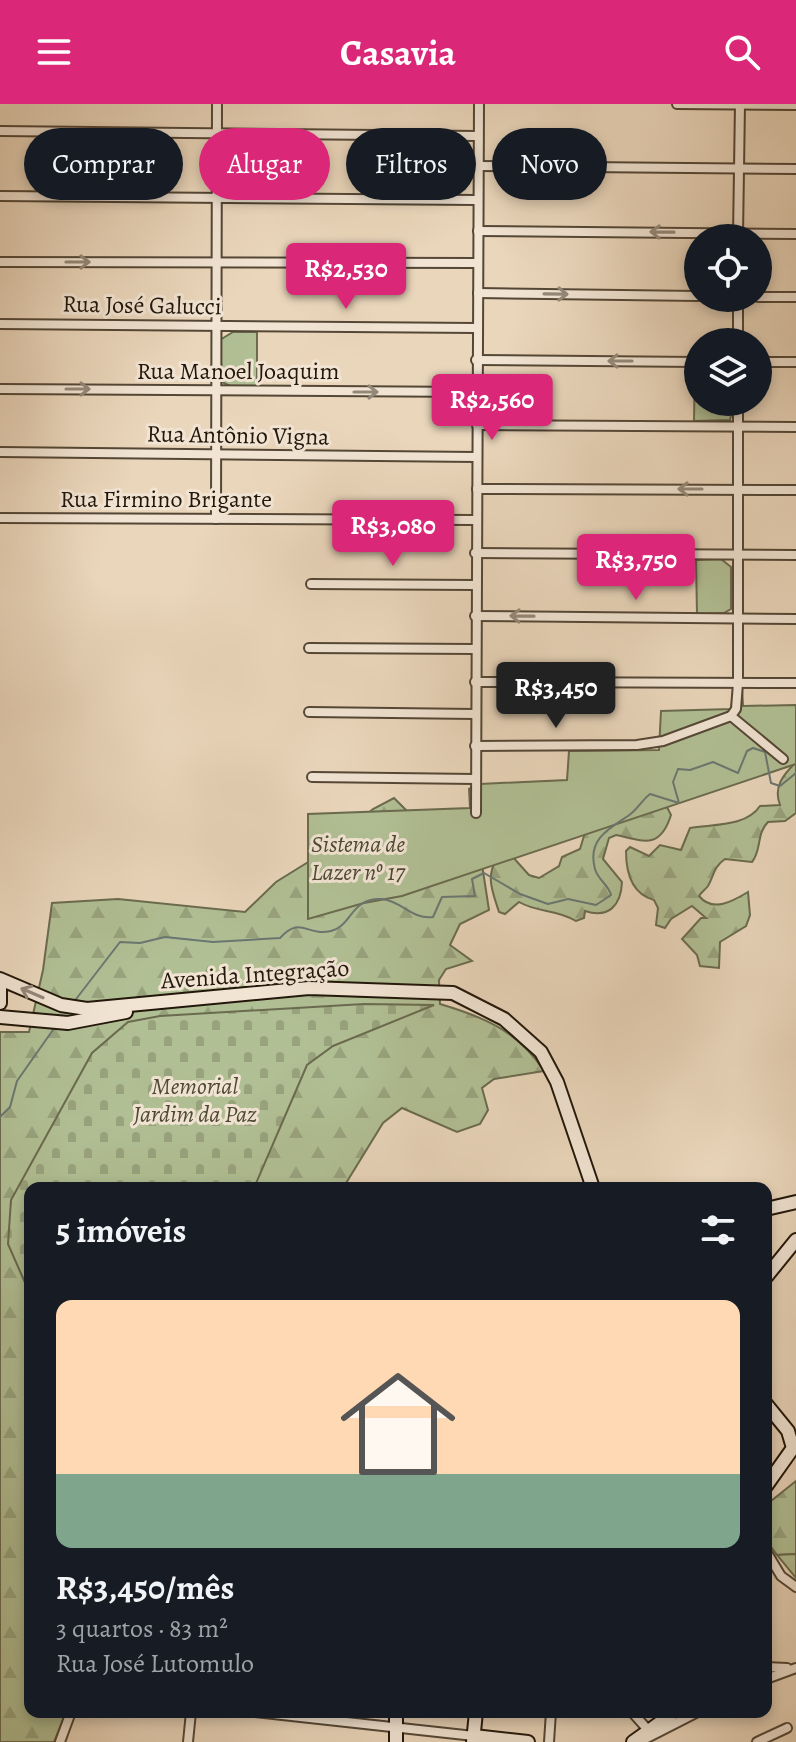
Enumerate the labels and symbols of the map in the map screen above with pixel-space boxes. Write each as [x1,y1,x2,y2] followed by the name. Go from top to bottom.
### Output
[649,225,676,240] one-way arrow
[272,243,420,311] pin: R$2,530
[64,254,91,270] one-way arrow
[542,287,569,302] one-way arrow
[62,288,222,322] street label: Rua José Galucci
[607,353,634,369] one-way arrow
[137,355,339,387] street label: Rua Manoel Joaquim
[418,374,566,442] pin: R$2,560
[64,382,91,397] one-way arrow
[352,384,379,399] one-way arrow
[146,417,331,453] street label: Rua Antônio Vigna
[677,482,704,497] one-way arrow
[60,483,272,515] street label: Rua Firmino Brigante
[319,500,467,568] pin: R$3,080
[562,534,710,602] pin: R$3,750
[509,609,536,624] one-way arrow
[482,662,630,730] pin: R$3,450
[311,828,406,888] park label: Sistema de Lazer nº 17
[159,951,350,997] street label: Avenida Integração
[20,985,45,999] one-way arrow
[132,1070,257,1130] park label: Memorial Jardim da Paz

